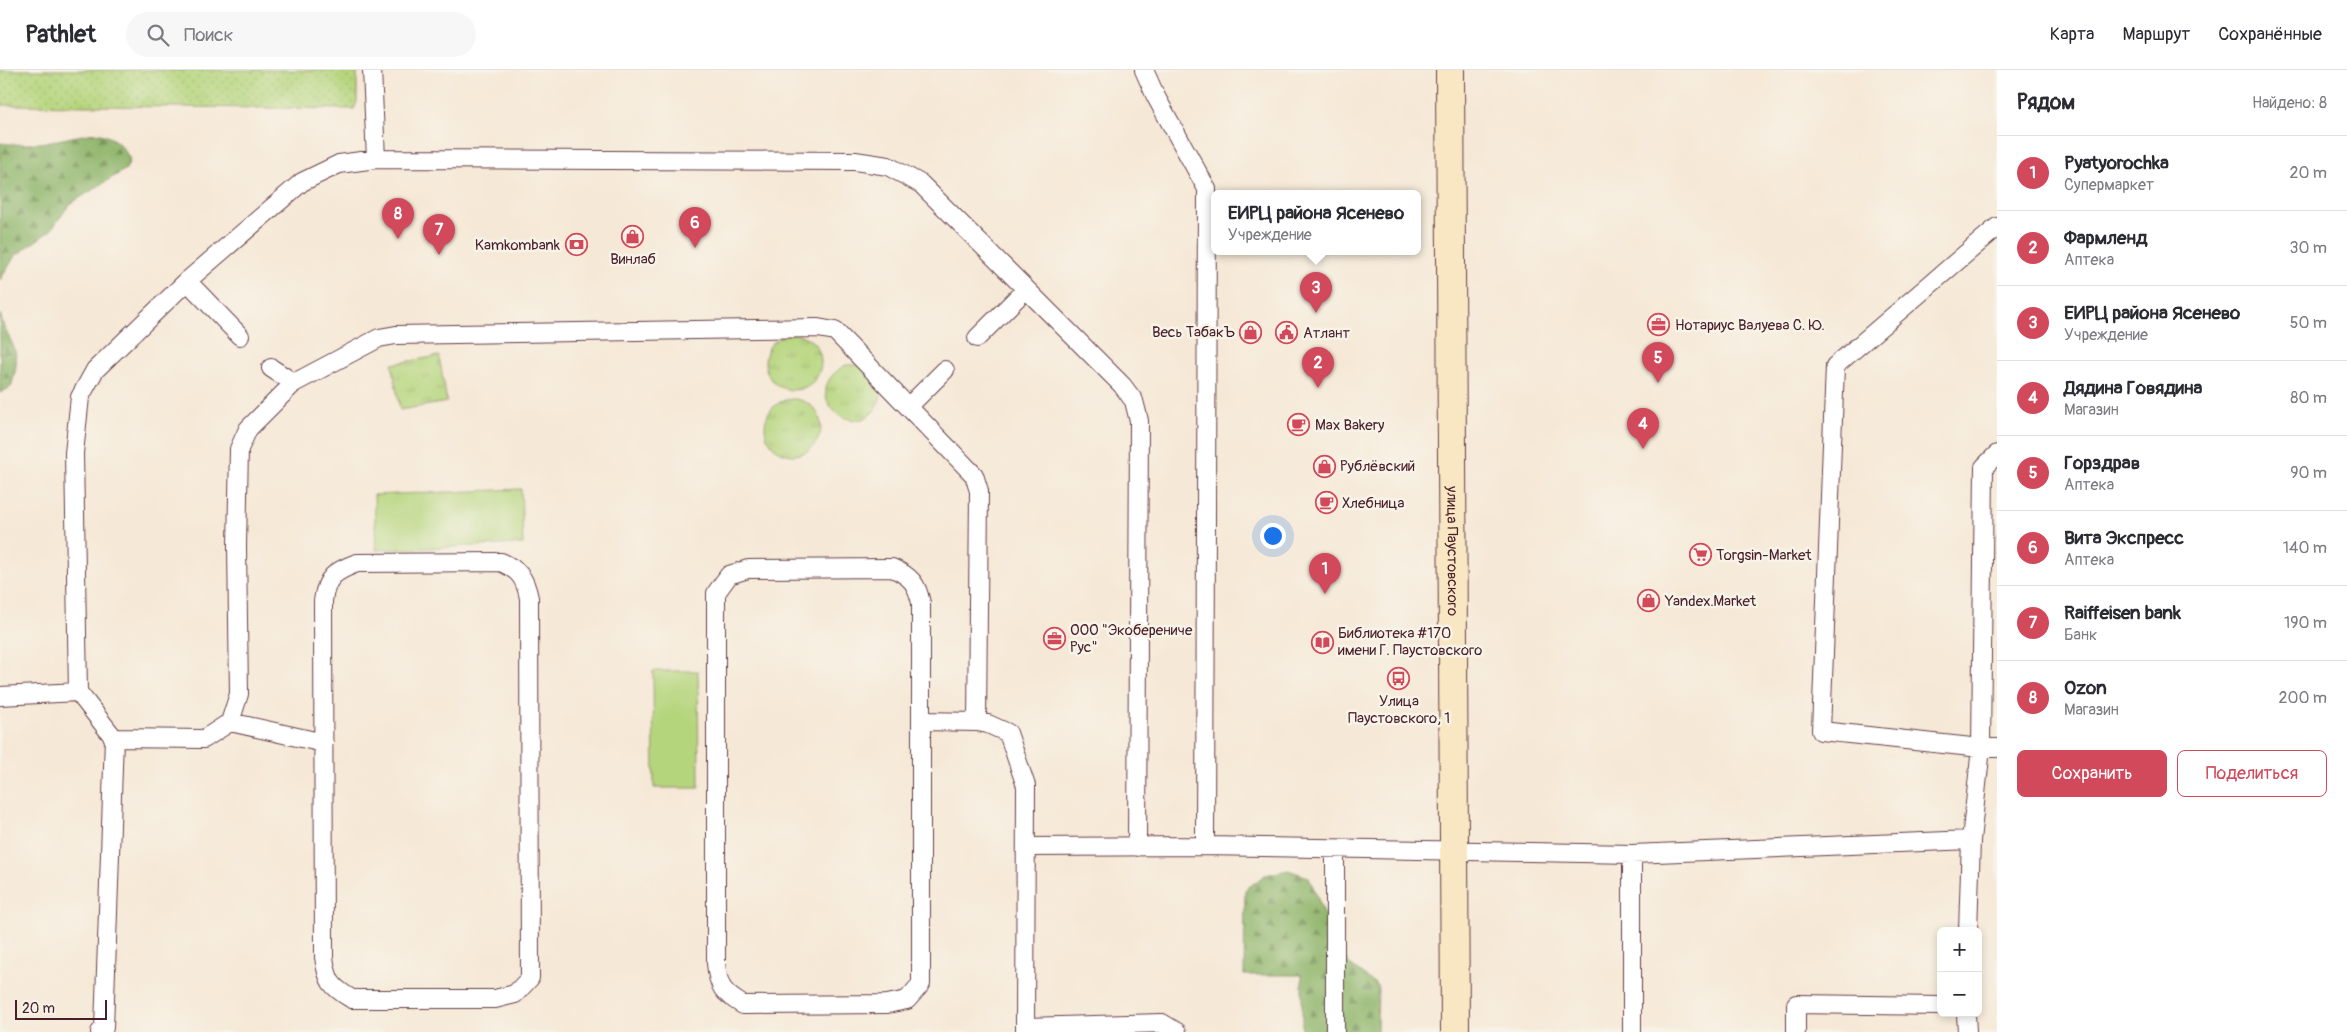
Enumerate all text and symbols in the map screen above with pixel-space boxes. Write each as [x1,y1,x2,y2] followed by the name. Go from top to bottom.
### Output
[126,12,476,57] search box
[25,20,96,49] text: Pathlet
[144,21,172,49] icon: search
[184,23,233,47] text: Поиск
[2050,23,2094,46] text: Карта
[2122,23,2190,46] text: Маршрут
[2218,23,2322,46] text: Сохранённые
[2017,89,2075,116] text: Рядом
[2252,93,2327,113] text: Найдено: 8
[2064,151,2169,175] text: Pyatyorochka
[2030,163,2036,183] text: 1
[2289,163,2327,183] text: 20 m
[2064,175,2154,195] text: Супермаркет
[1211,190,1421,255] popup
[382,198,414,239] pin: 8
[1228,201,1404,225] text: ЕИРЦ района Ясенево
[679,207,711,248] pin: 6
[423,214,455,255] pin: 7
[621,224,645,248] shop icon: Винлаб
[1228,225,1312,245] text: Учреждение
[2064,226,2147,250] text: Фармленд
[564,233,588,257] bank icon: Kamkombank
[475,236,561,255] place label: Kamkombank
[2029,238,2037,258] text: 2
[2289,238,2327,258] text: 30 m
[610,250,656,269] place label: Винлаб
[2064,250,2114,270] text: Аптека
[1300,272,1332,313] pin: 3
[2064,301,2240,325] text: ЕИРЦ района Ясенево
[1647,313,1671,337] office icon: Нотариус Валуева С. Ю.
[2029,313,2037,333] text: 3
[2290,313,2327,333] text: 50 m
[1675,316,1825,335] place label: Нотариус Валуева С. Ю.
[1239,320,1263,344] shop icon: Весь ТабакЪ
[1275,321,1299,345] public building icon: Атлант
[1152,323,1235,342] place label: Весь ТабакЪ
[1303,324,1351,343] place label: Атлант
[2064,325,2148,345] text: Учреждение
[1642,342,1674,383] pin: 5
[1302,347,1334,388] pin: 2
[2064,376,2202,400] text: Дядина Говядина
[2028,388,2038,408] text: 4
[2290,388,2327,408] text: 80 m
[2064,400,2119,420] text: Магазин
[1627,408,1659,449] pin: 4
[1287,413,1311,437] cafe icon: Max Bakery
[1315,416,1385,435] place label: Max Bakery
[2064,451,2140,475] text: Горздрав
[1312,454,1336,478] shop icon: Рублёвский
[1340,457,1415,476] place label: Рублёвский
[2029,463,2037,483] text: 5
[2290,463,2327,483] text: 90 m
[2064,475,2114,495] text: Аптека
[1443,485,1462,616] street label: улица Паустовского
[1314,491,1338,515] cafe icon: Хлебница
[1342,494,1405,513] place label: Хлебница
[1260,523,1286,549] your location
[2064,526,2184,550] text: Вита Экспресс
[2028,538,2038,558] text: 6
[2283,538,2327,558] text: 140 m
[1688,543,1712,567] supermarket icon: Torgsin-Market
[1716,546,1812,565] place label: Torgsin-Market
[2064,550,2114,570] text: Аптека
[1309,553,1341,594] pin: 1
[1637,589,1661,613] shop icon: Yandex.Market
[1664,592,1757,611] place label: Yandex.Market
[2064,601,2181,625] text: Raiffeisen bank
[2029,613,2037,633] text: 7
[2284,613,2327,633] text: 190 m
[1070,621,1193,657] place label: ООО "Экоберениче Рус"
[1338,624,1482,660] place label: Библиотека #170 имени Г. Паустовского
[2064,625,2097,645] text: Банк
[1042,627,1066,651] office icon: ООО "Экоберениче Рус"
[1310,630,1334,654] library icon: Библиотека #170 имени Г. Паустовского
[1387,666,1411,690] bus stop icon: Улица Паустовского, 1
[2064,676,2107,700] text: Ozon
[2029,688,2037,708] text: 8
[2279,688,2327,708] text: 200 m
[1348,692,1450,728] place label: Улица Паустовского, 1
[2064,700,2119,720] text: Магазин
[2017,750,2167,797] button: Сохранить
[2177,750,2327,797] button: Поделиться
[1937,927,1982,1017] map controls
[1937,927,1982,972] button: +
[1937,972,1982,1017] button: −
[15,997,108,1020] scale bar
[22,1000,55,1017] text: 20 m

